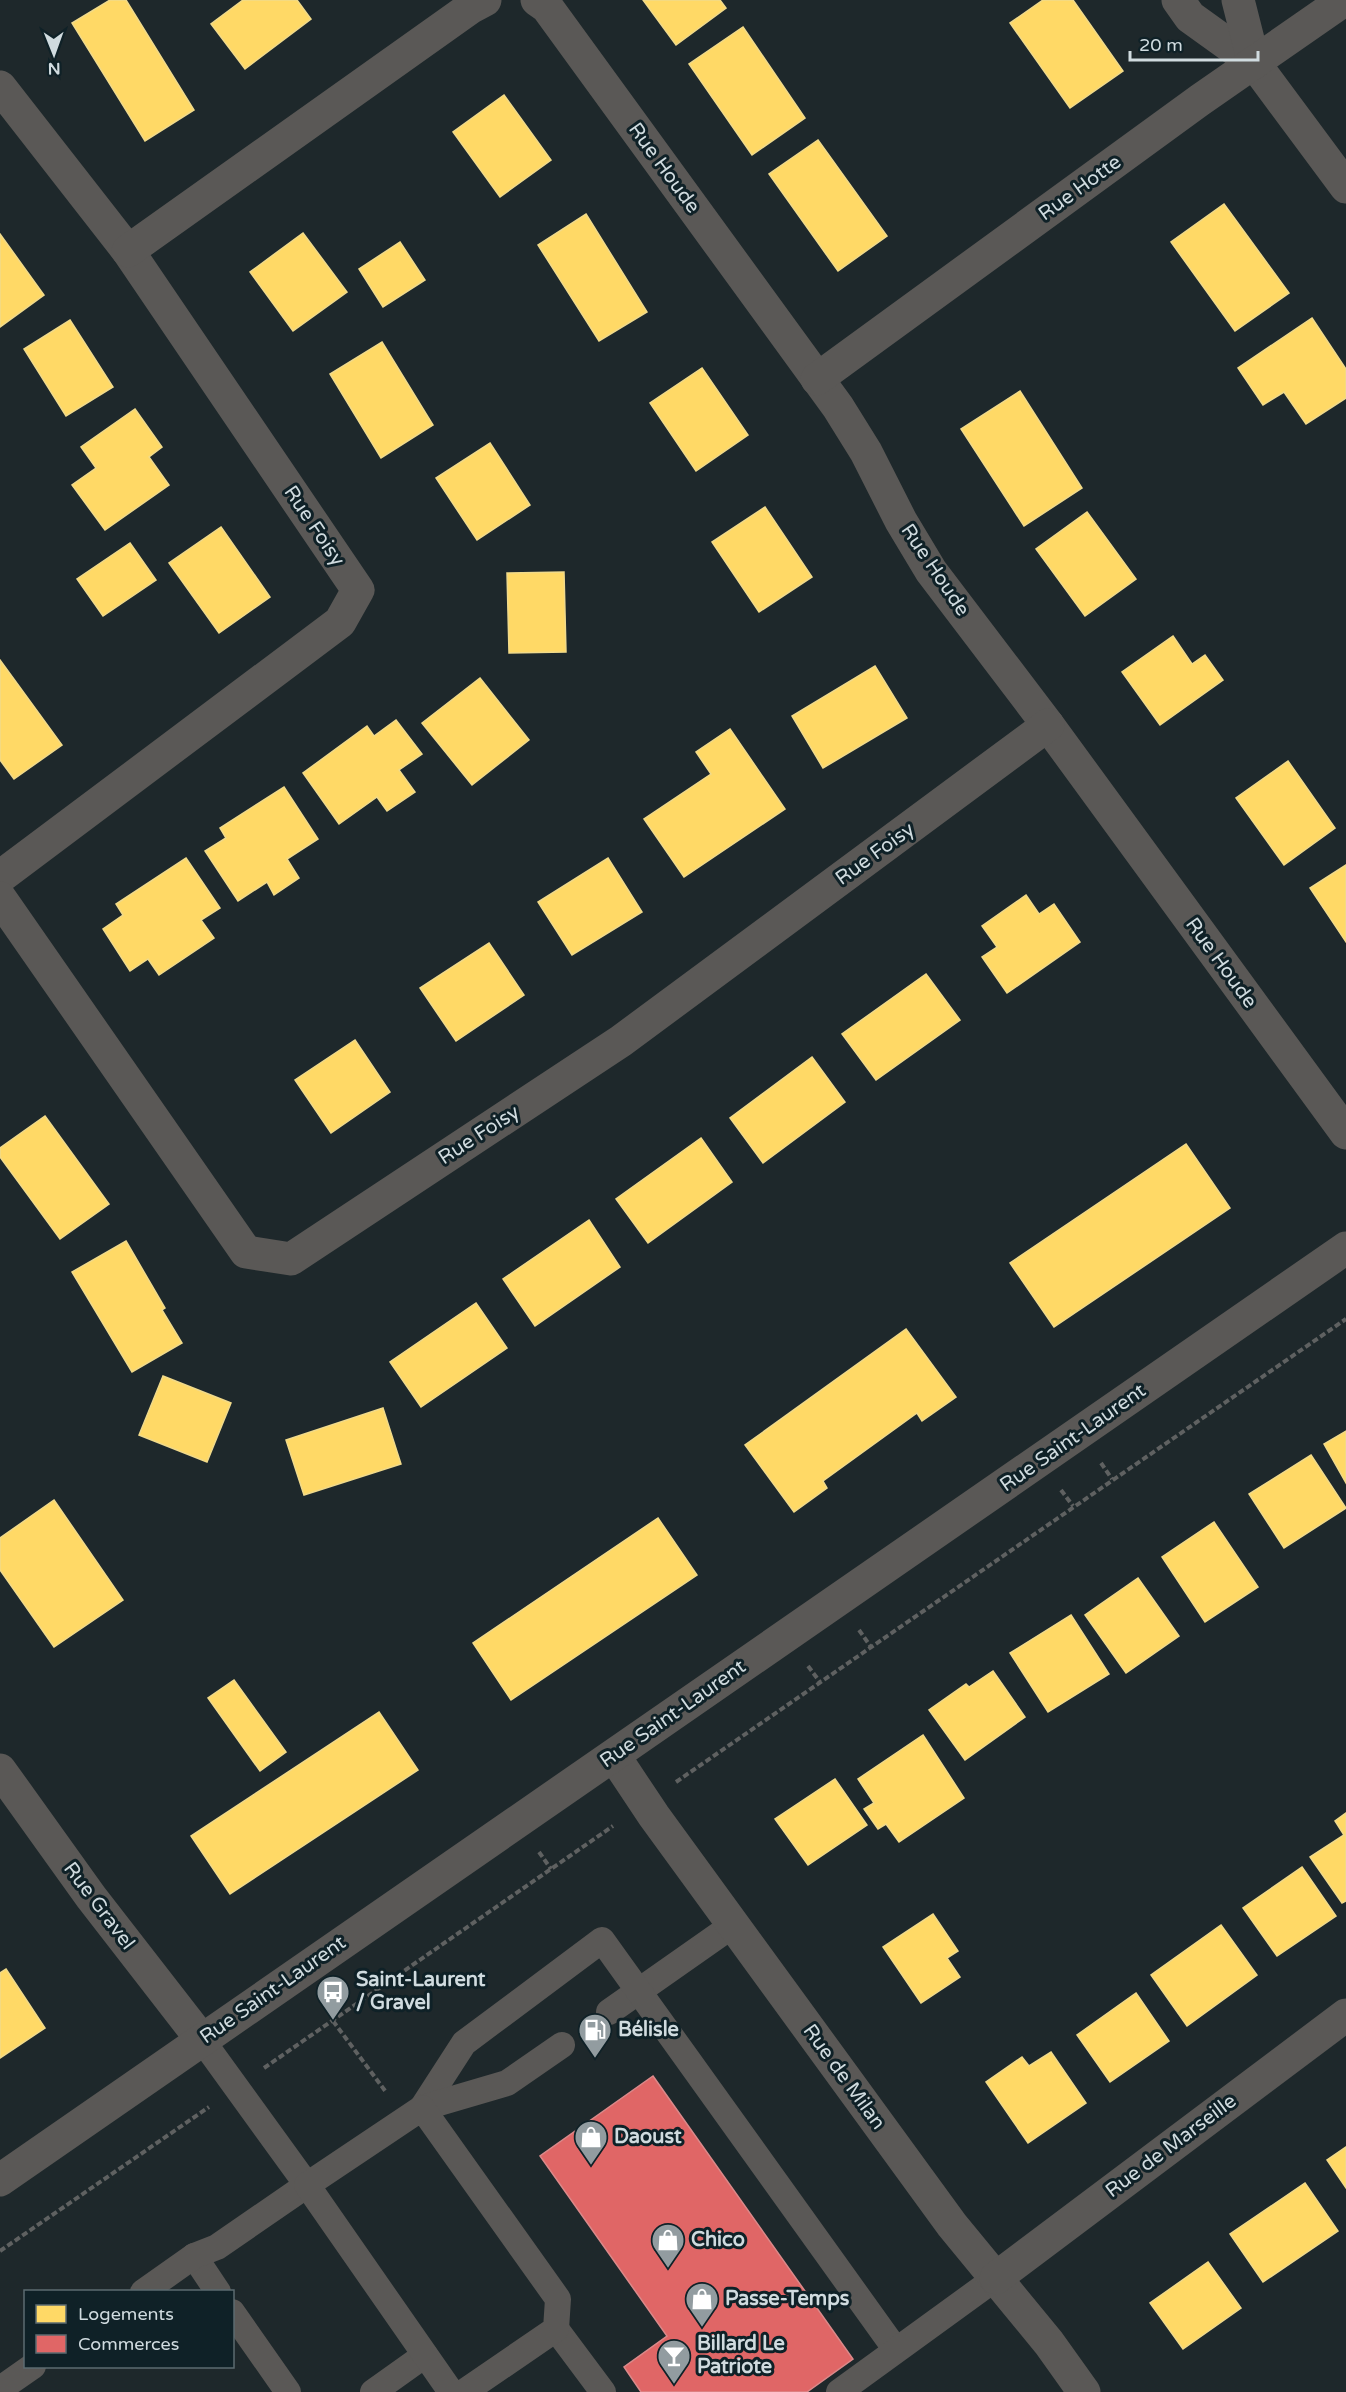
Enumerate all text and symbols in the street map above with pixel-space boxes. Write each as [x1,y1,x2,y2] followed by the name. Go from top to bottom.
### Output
[24,24,84,84] north arrow
[1130,24,1258,62] scale bar
[1139,34,1183,56] text: 20 m
[48,58,61,78] text: N
[623,118,705,218] street label: Rue Houde
[1034,150,1126,226] street label: Rue Hotte
[278,481,350,571] street label: Rue Foisy
[895,519,975,621] street label: Rue Houde
[831,817,919,891] street label: Rue Foisy
[1180,913,1262,1013] street label: Rue Houde
[434,1100,524,1170] street label: Rue Foisy
[996,1379,1151,1497] street label: Rue Saint-Laurent
[596,1655,751,1773] street label: Rue Saint-Laurent
[58,1857,140,1955] street label: Rue Gravel
[196,1931,351,2049] street label: Rue Saint-Laurent
[356,1968,486,2015] place label: Saint-Laurent / Gravel
[315,1974,351,2021] bus stop icon: Saint-Laurent / Gravel
[577,2012,613,2059] fuel station icon: Bélisle
[618,2018,679,2042] place label: Bélisle
[798,2020,890,2134] street label: Rue de Milan
[1101,2089,1241,2203] street label: Rue de Marseille
[573,2119,609,2166] shop icon: Daoust
[614,2125,682,2149] place label: Daoust
[650,2222,686,2269] shop icon: Chico
[691,2228,745,2252] place label: Chico
[684,2281,720,2328] shop icon: Passe-Temps
[725,2287,850,2311] place label: Passe-Temps
[24,2290,234,2368] legend
[78,2303,174,2325] text: Logements
[697,2332,785,2379] place label: Billard Le Patriote
[78,2333,179,2355] text: Commerces
[656,2338,692,2385] bar icon: Billard Le Patriote

